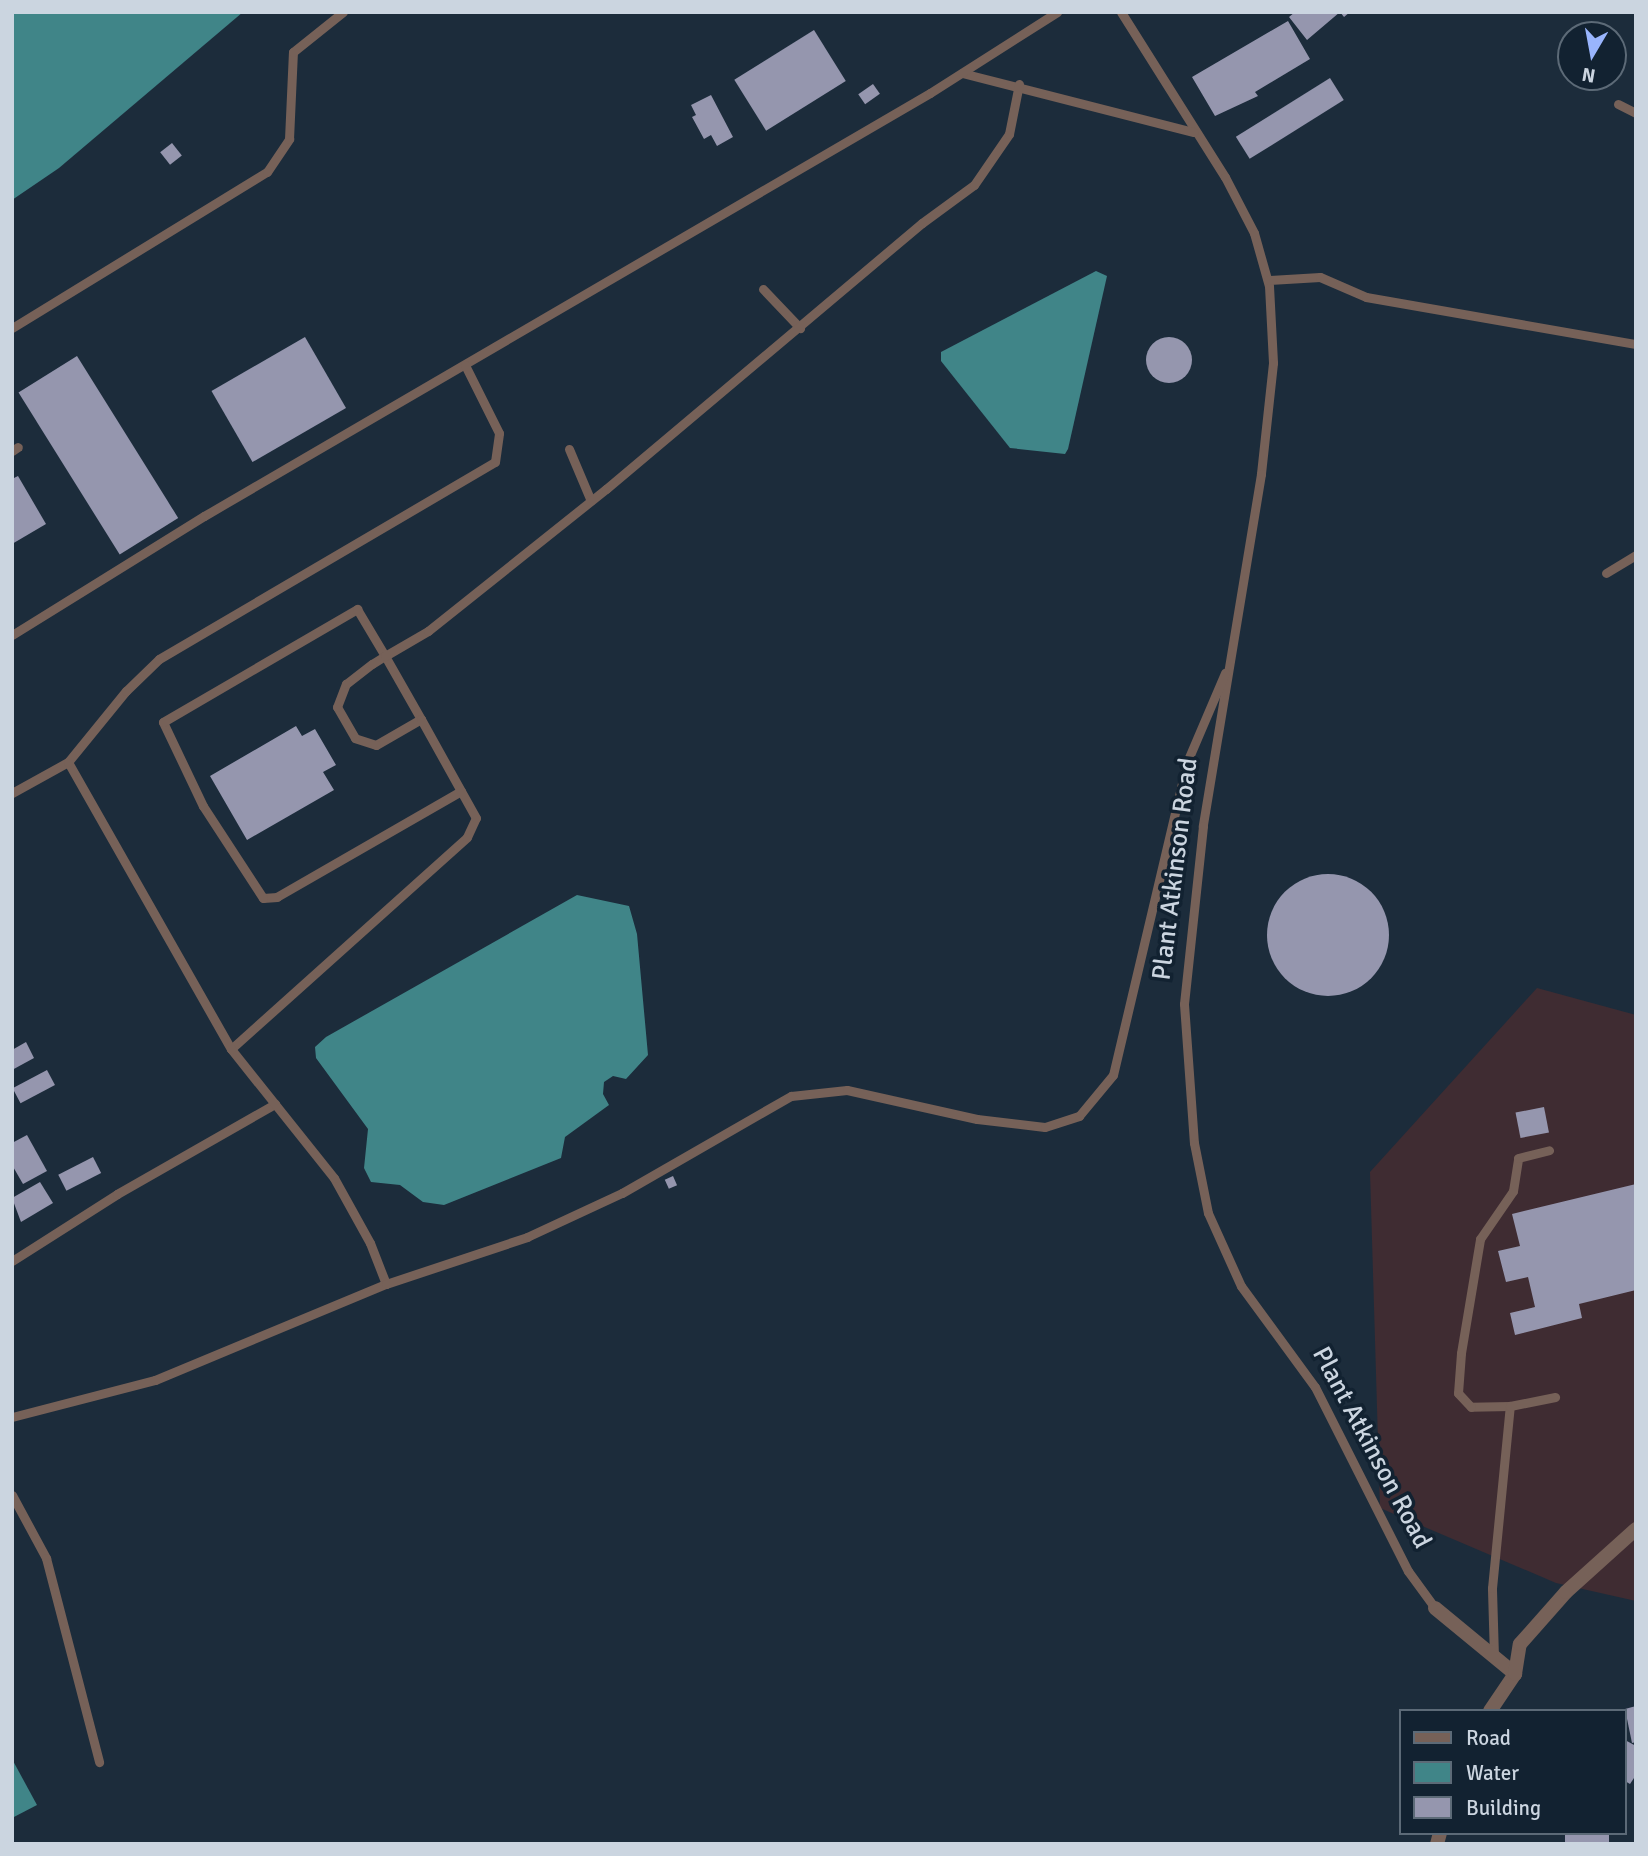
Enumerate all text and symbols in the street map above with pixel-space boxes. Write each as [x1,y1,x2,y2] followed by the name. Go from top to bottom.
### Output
[1557,21,1627,91] north arrow
[1580,62,1597,88] text: N
[1147,756,1205,982] street label: Plant Atkinson Road
[1305,1342,1437,1554] street label: Plant Atkinson Road
[1400,1709,1627,1835] legend
[1466,1725,1511,1751] text: Road
[1466,1760,1519,1786] text: Water
[1466,1795,1541,1821] text: Building

